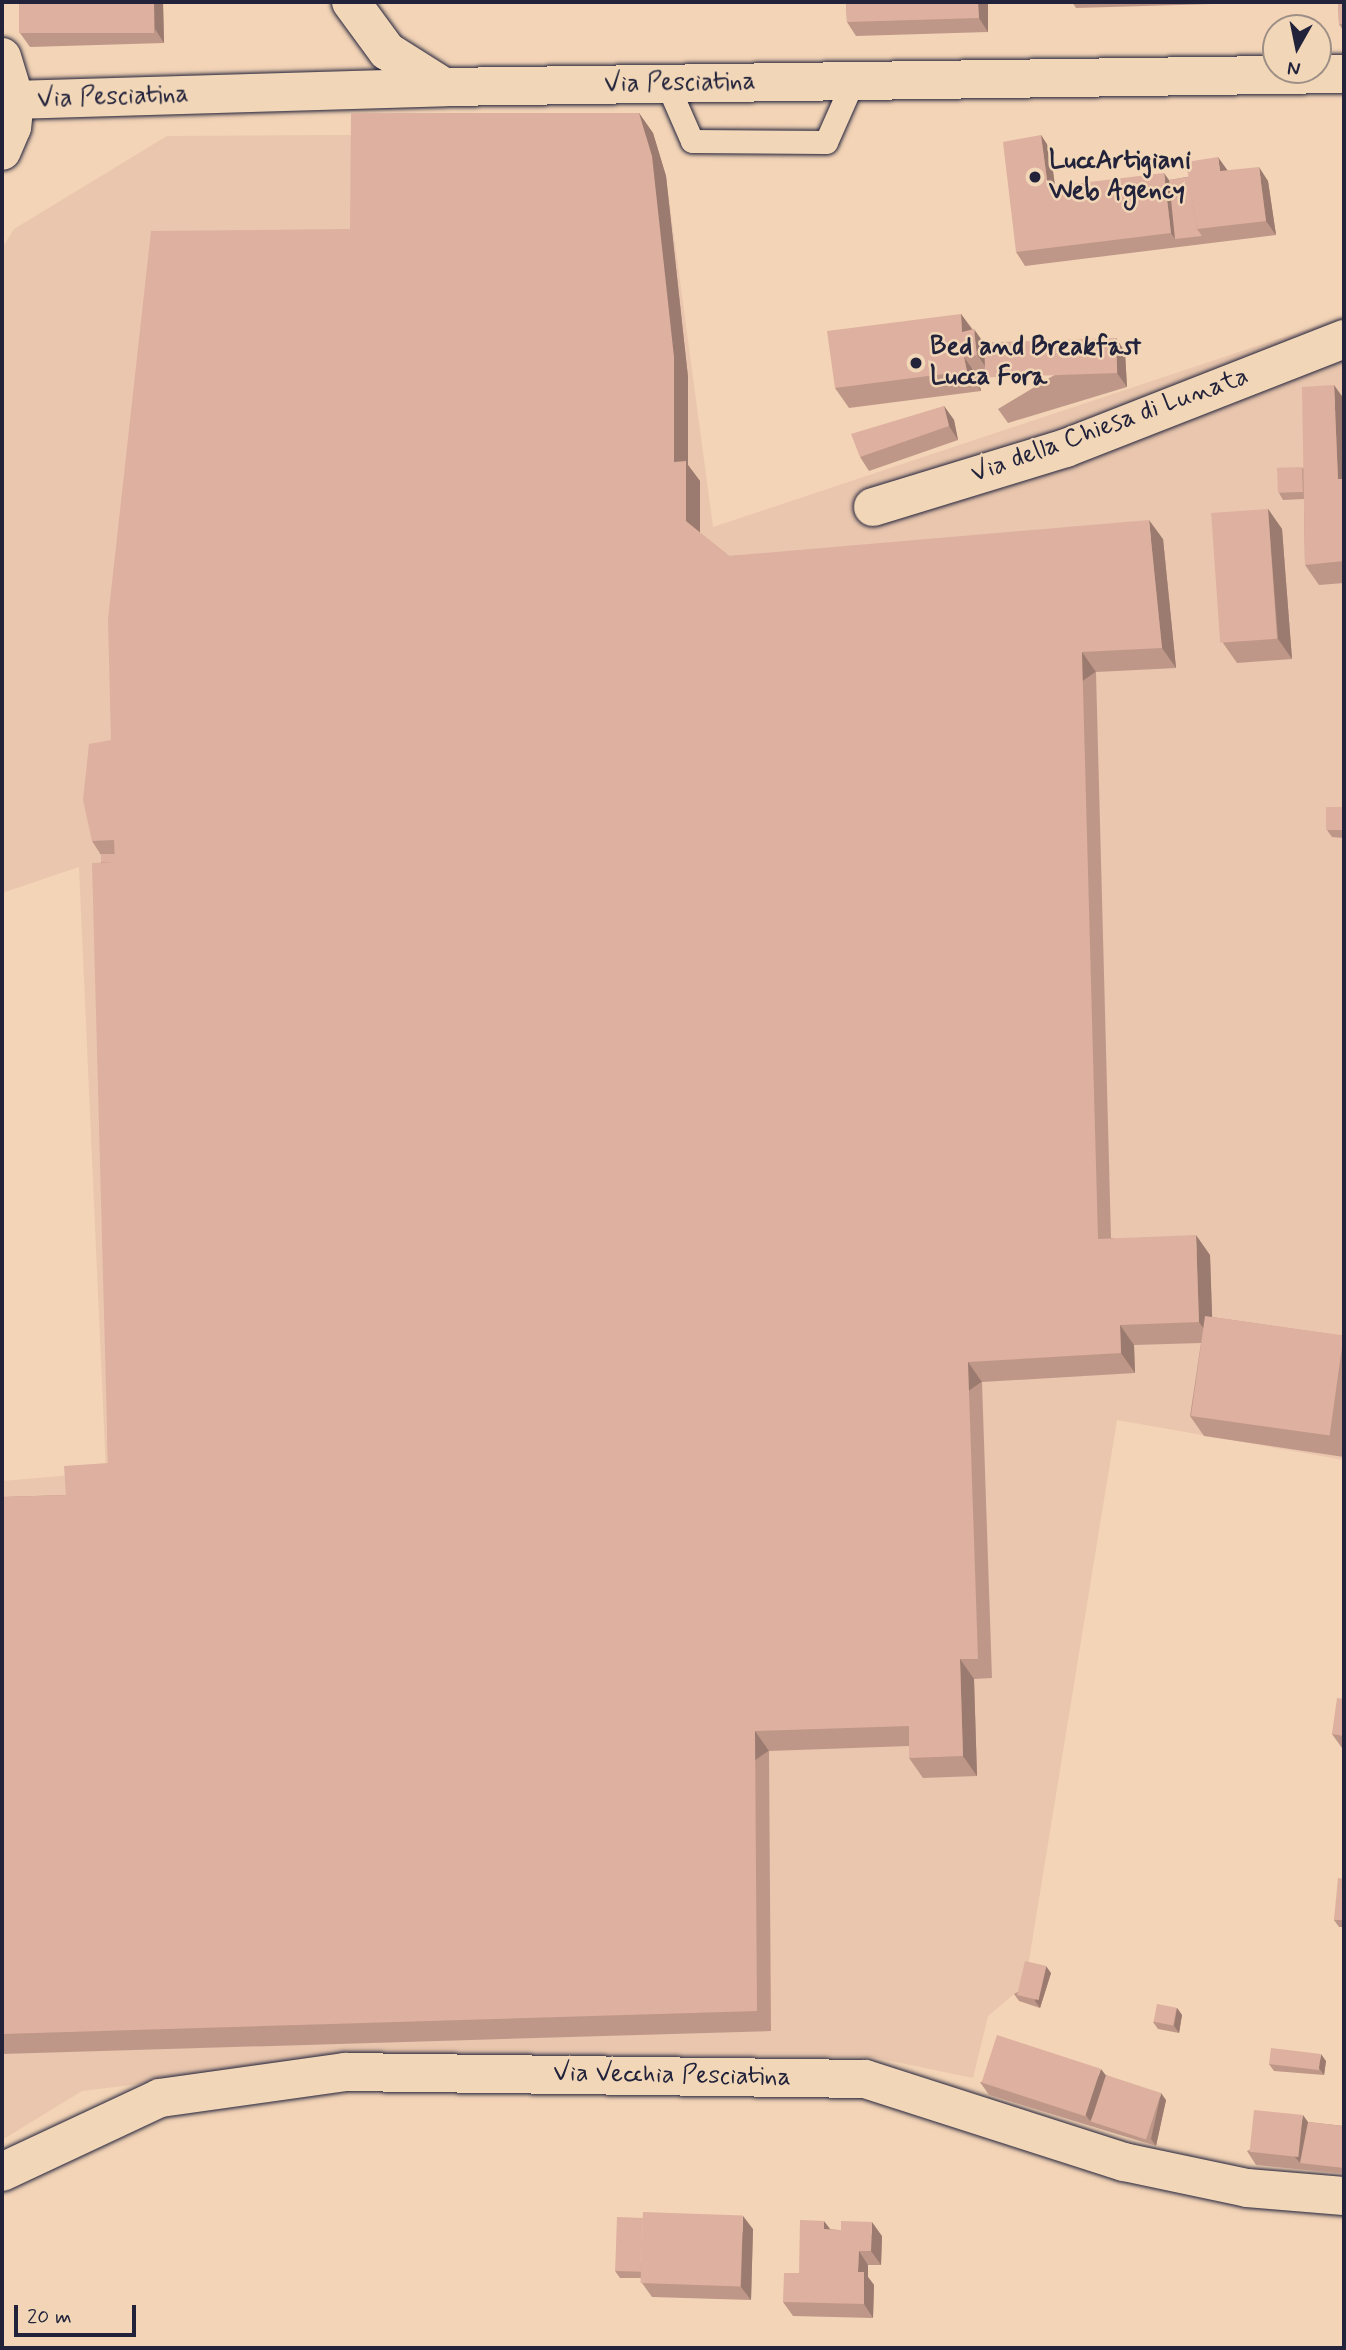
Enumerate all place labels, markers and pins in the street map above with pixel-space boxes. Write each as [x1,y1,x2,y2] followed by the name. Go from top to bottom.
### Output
[1049,146,1191,208] place label: LuccArtigiani Web Agency
[1027,169,1043,185] marker: LuccArtigiani Web Agency
[930,332,1135,394] place label: Bed and Breakfast Lucca Fora
[908,355,924,371] marker: Bed and Breakfast Lucca Fora

